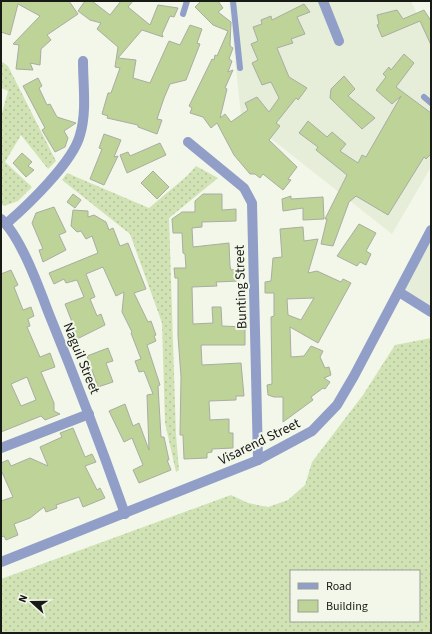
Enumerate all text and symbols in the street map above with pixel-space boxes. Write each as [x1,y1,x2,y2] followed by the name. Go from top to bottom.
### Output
[230,244,252,329] street label: Bunting Street
[58,320,105,397] street label: Naguil Street
[215,413,304,470] street label: Visarend Street
[290,570,420,622] legend
[326,578,352,595] text: Road
[12,582,52,622] north arrow
[15,592,31,605] text: N
[326,598,368,615] text: Building

